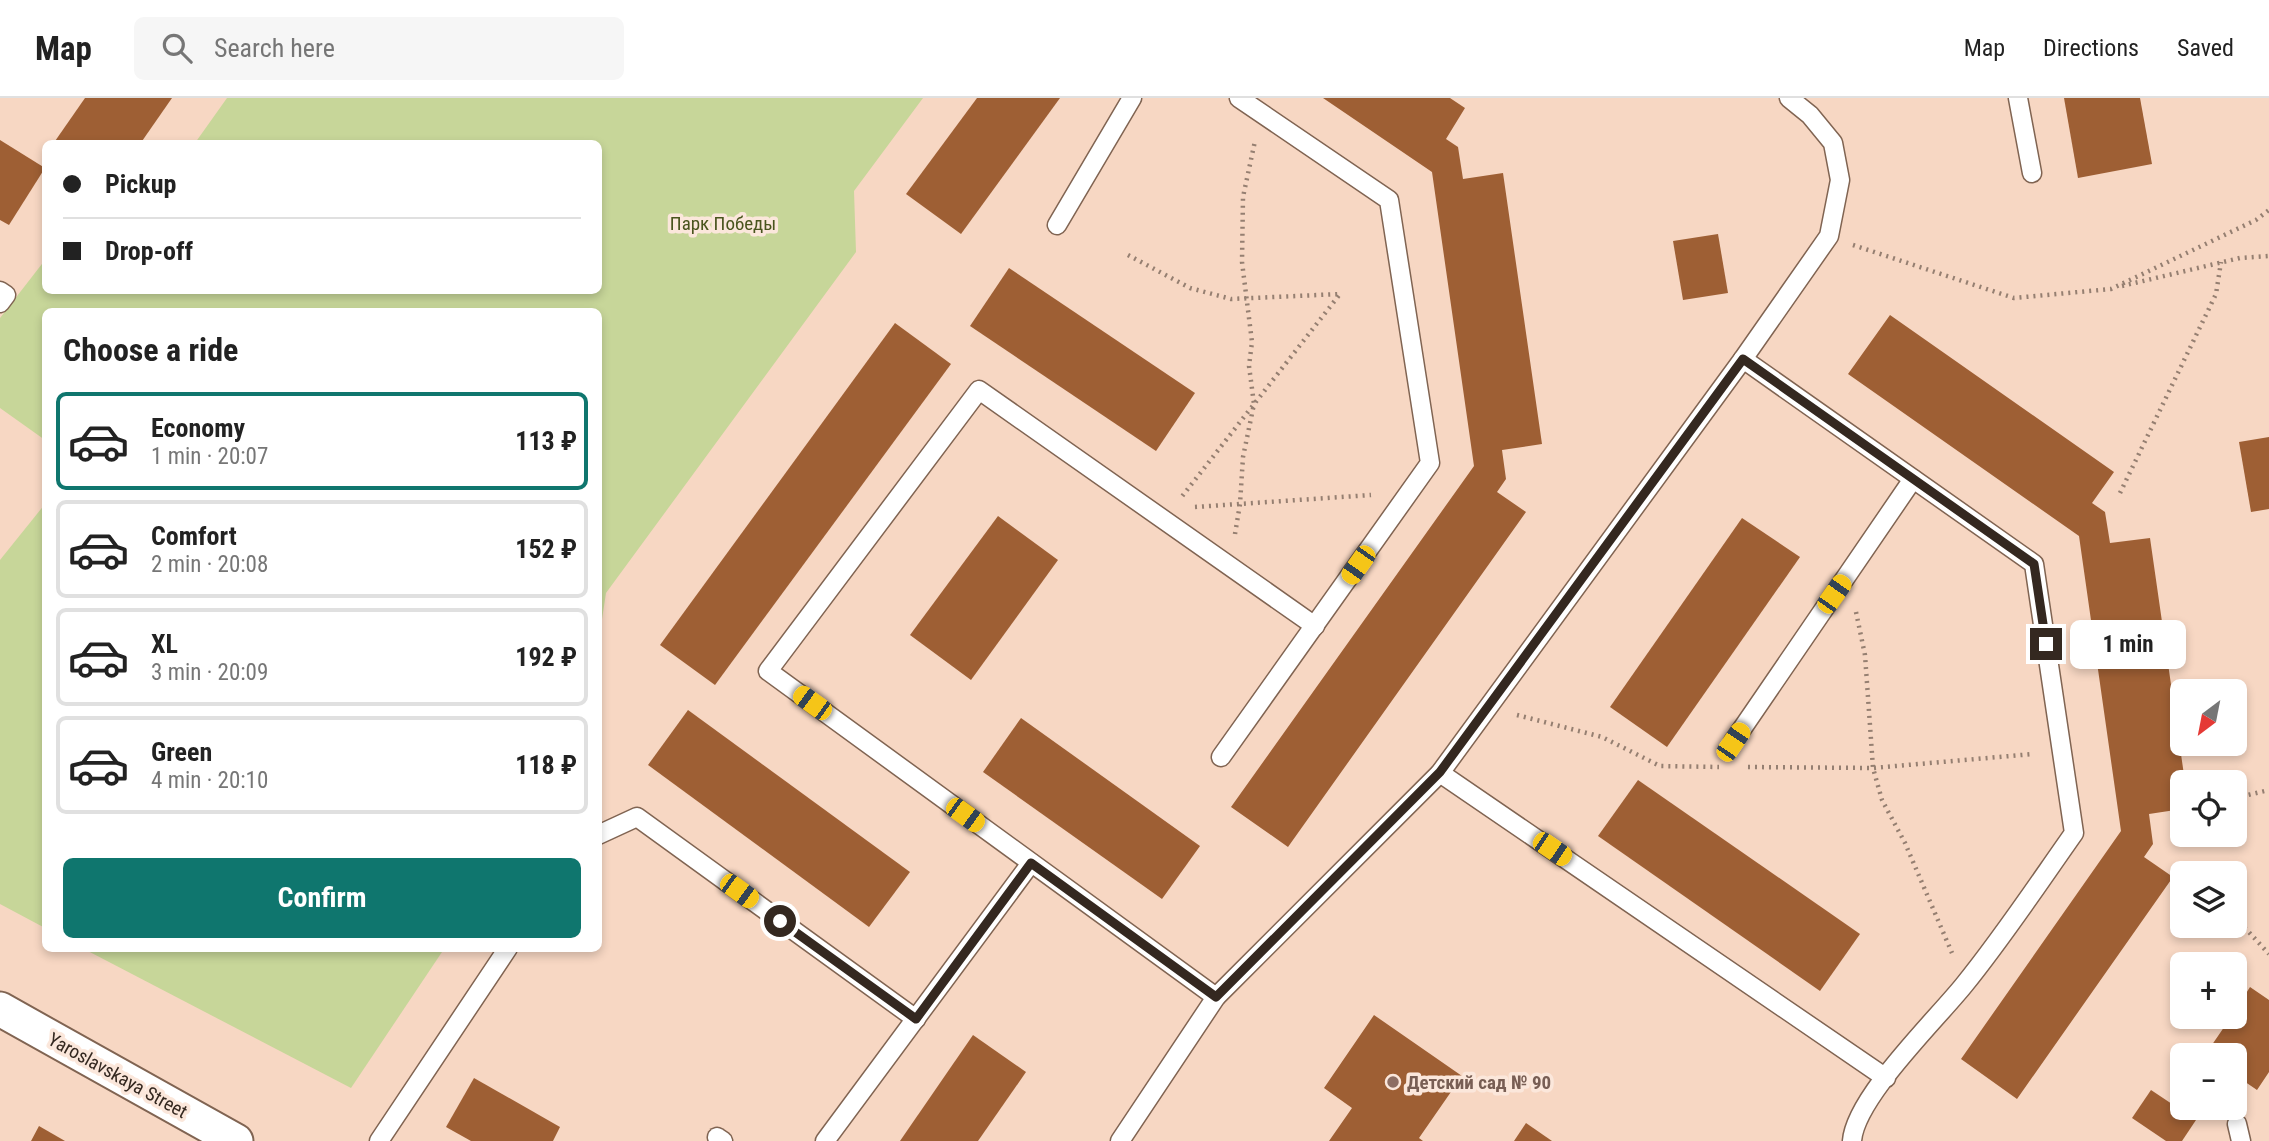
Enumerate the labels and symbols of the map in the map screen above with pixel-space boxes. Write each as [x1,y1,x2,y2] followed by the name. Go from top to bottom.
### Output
[670,212,776,235] park label: Парк Победы
[1338,542,1379,588] car
[1814,571,1855,617] car
[2070,620,2186,668] callout: 1 min
[2030,628,2062,660] route end
[2170,679,2247,756] north arrow
[789,682,836,724] car
[1713,719,1754,765] car
[942,794,989,836] car
[1529,829,1576,869] car
[716,870,763,912] car
[764,905,796,937] route start
[44,1028,191,1123] street label: Yaroslavskaya Street
[1407,1071,1551,1094] place label: Детский сад № 90
[1385,1074,1401,1090] marker: Детский сад № 90

